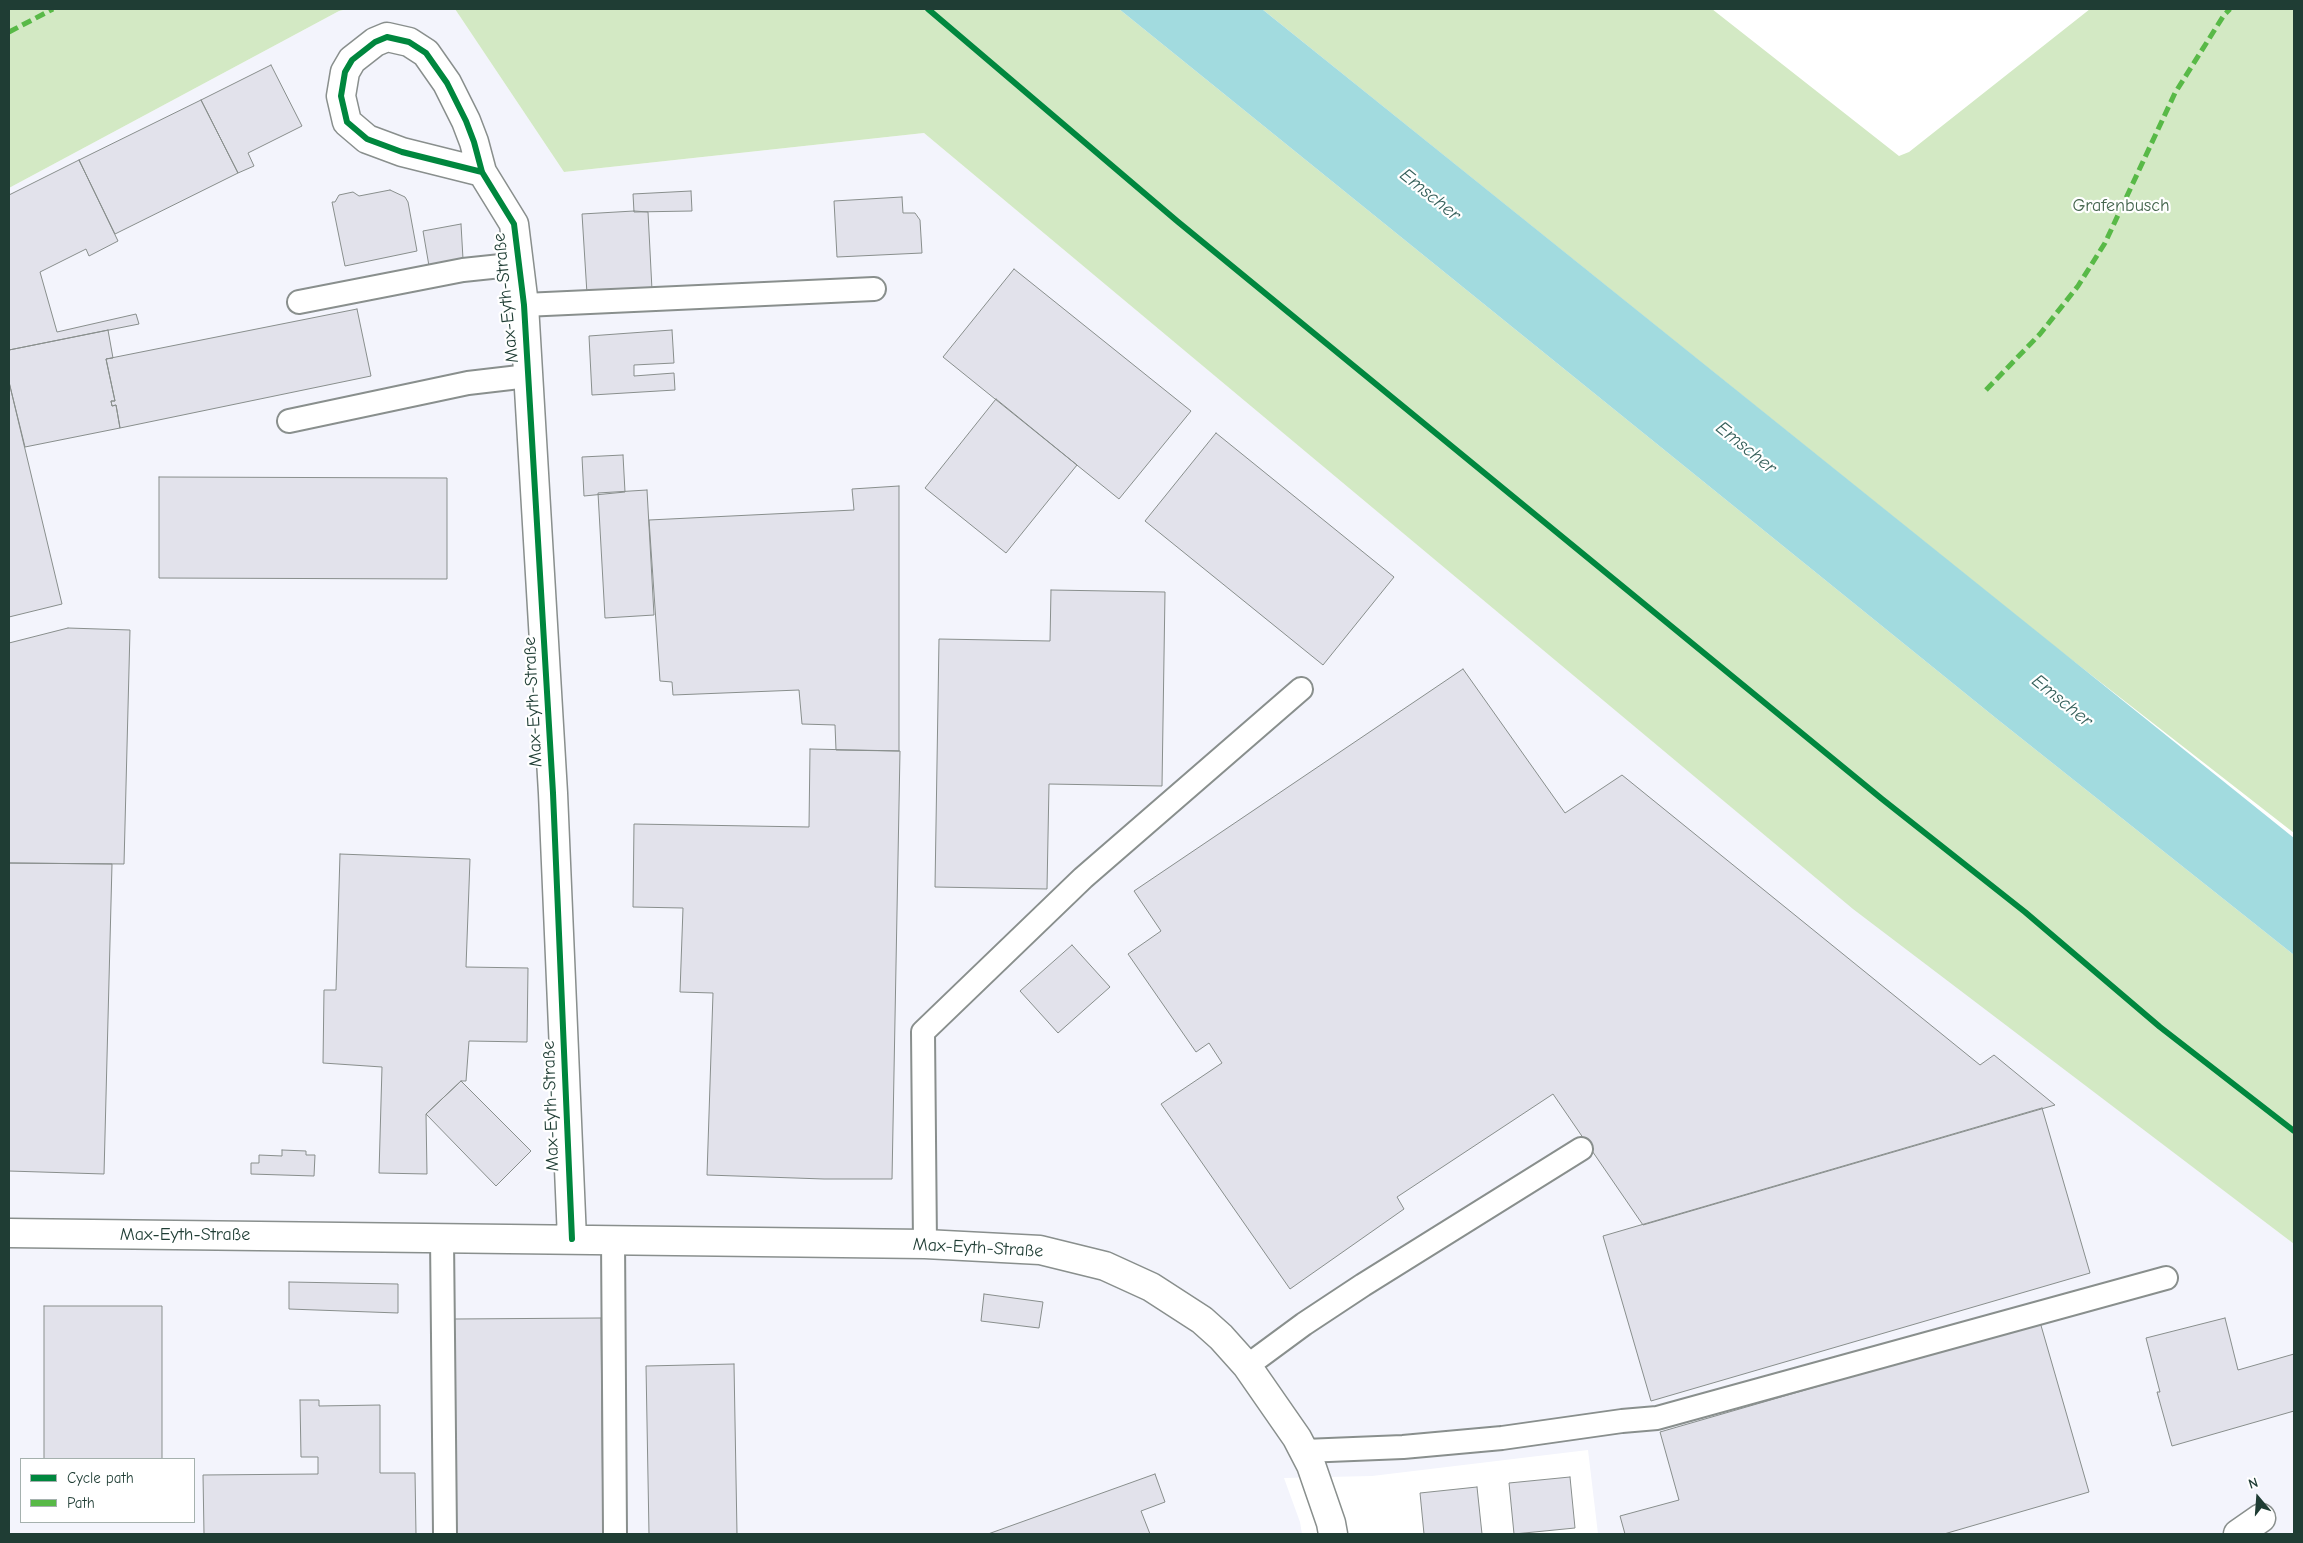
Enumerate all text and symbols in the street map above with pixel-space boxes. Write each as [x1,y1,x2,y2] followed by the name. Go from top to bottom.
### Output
[1395,164,1465,226] water label: Emscher
[2072,195,2170,217] park label: Grafenbusch
[488,232,524,364] street label: Max-Eyth-Straße
[1711,417,1781,479] water label: Emscher
[519,636,547,768] street label: Max-Eyth-Straße
[2027,670,2097,732] water label: Emscher
[538,1040,564,1172] street label: Max-Eyth-Straße
[120,1224,250,1246] street label: Max-Eyth-Straße
[912,1234,1044,1262] street label: Max-Eyth-Straße
[20,1458,195,1523] legend
[67,1469,134,1487] text: Cycle path
[2233,1473,2283,1523] north arrow
[2246,1474,2260,1493] text: N
[67,1494,95,1512] text: Path

